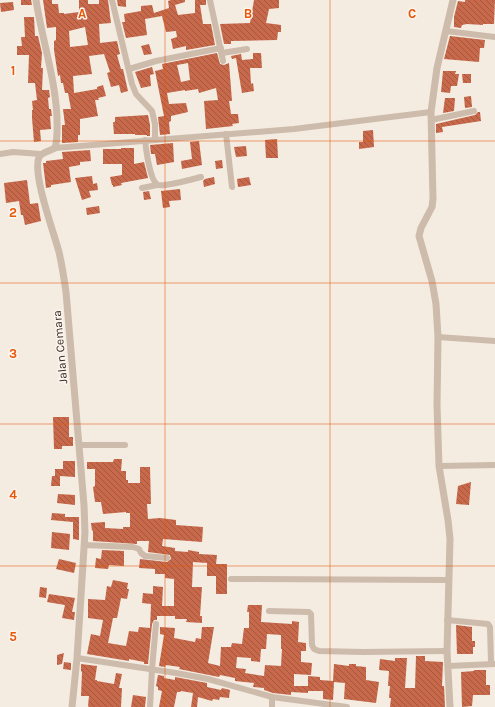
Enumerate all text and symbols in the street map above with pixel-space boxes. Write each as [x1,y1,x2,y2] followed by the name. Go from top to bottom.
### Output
[78,6,86,21] text: A
[244,6,252,21] text: B
[408,6,416,21] text: C
[11,63,15,78] text: 1
[9,205,17,220] text: 2
[50,310,70,384] street label: Jalan Cemara
[9,346,17,361] text: 3
[9,487,17,502] text: 4
[9,629,17,644] text: 5

